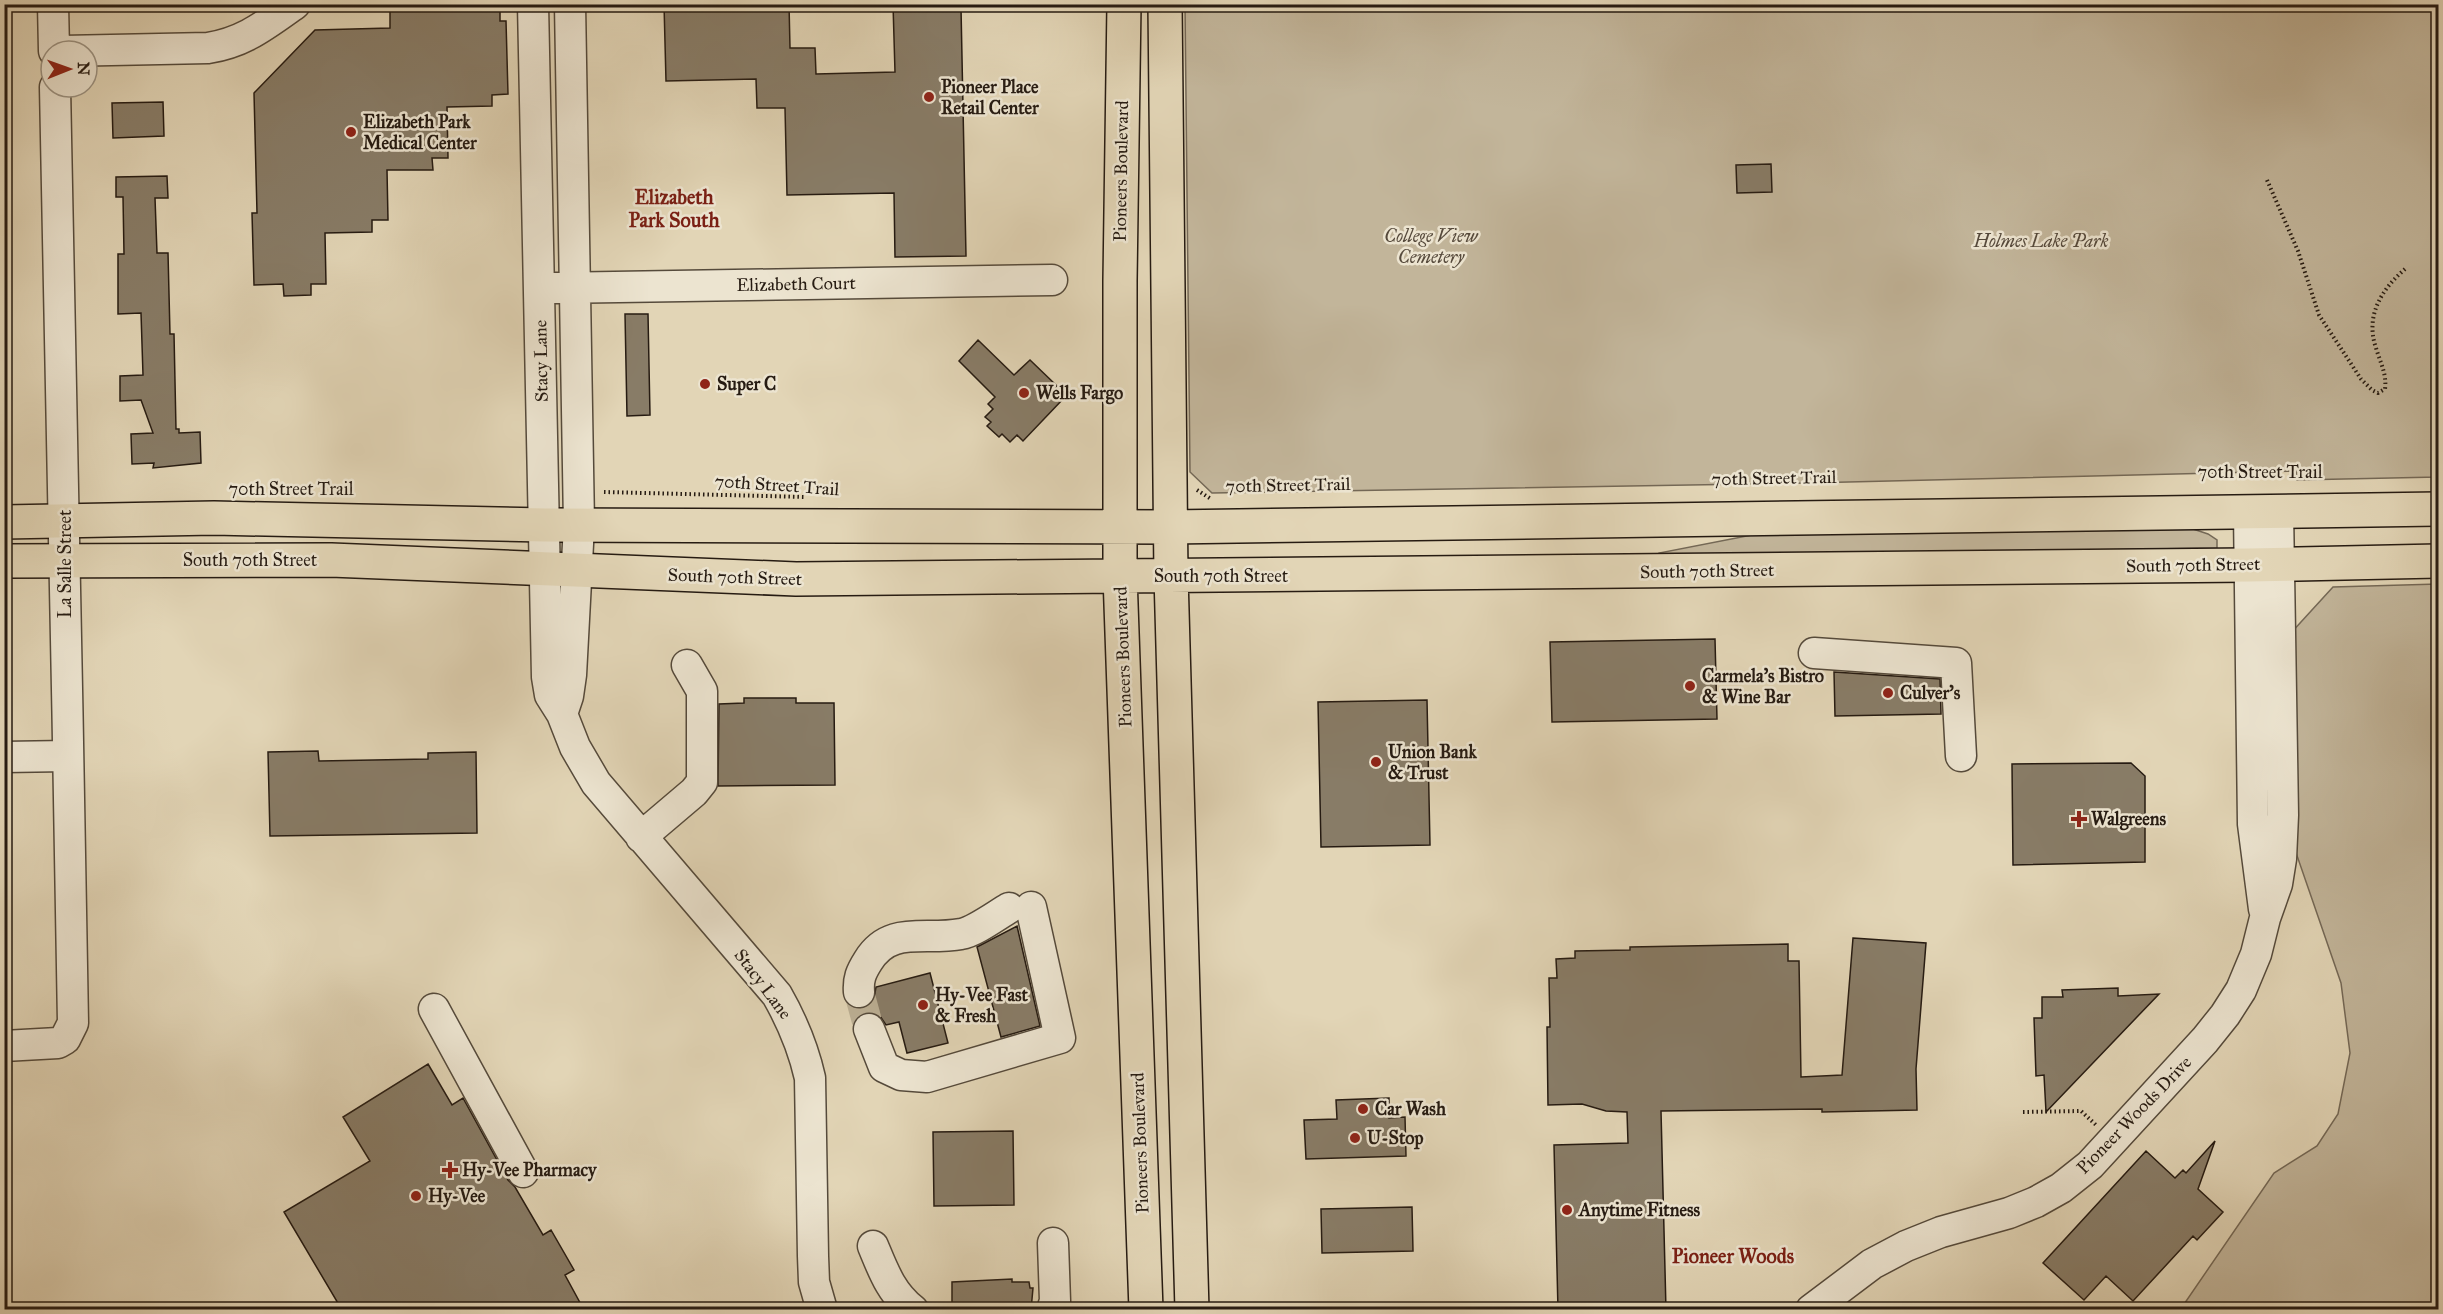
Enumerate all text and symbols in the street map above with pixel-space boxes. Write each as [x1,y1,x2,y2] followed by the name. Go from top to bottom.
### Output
[39,39,99,99] north arrow
[74,62,93,76] text: N
[941,76,1040,119] place label: Pioneer Place Retail Center
[922,90,936,104] marker: Pioneer Place Retail Center
[1109,100,1133,242] street label: Pioneers Boulevard
[363,111,478,154] place label: Elizabeth Park Medical Center
[344,125,358,139] marker: Elizabeth Park Medical Center
[628,185,720,232] district label: Elizabeth Park South
[1384,225,1479,268] park label: College View Cemetery
[1972,230,2109,252] park label: Holmes Lake Park
[736,272,856,296] street label: Elizabeth Court
[529,320,553,402] street label: Stacy Lane
[717,373,776,396] place label: Super C
[698,377,712,391] marker: Super C
[1036,382,1123,405] place label: Wells Fargo
[1017,386,1031,400] marker: Wells Fargo
[2198,461,2323,483] street label: 70th Street Trail
[1711,466,1837,490] street label: 70th Street Trail
[714,470,840,500] street label: 70th Street Trail
[1225,473,1351,497] street label: 70th Street Trail
[229,478,354,500] street label: 70th Street Trail
[54,509,76,618] street label: La Salle Street
[183,549,318,571] street label: South 70th Street
[2126,553,2261,577] street label: South 70th Street
[1640,559,1775,583] street label: South 70th Street
[667,564,803,590] street label: South 70th Street
[1154,565,1289,587] street label: South 70th Street
[1110,586,1136,728] street label: Pioneers Boulevard
[1702,665,1824,708] place label: Carmela's Bistro & Wine Bar
[1683,679,1697,693] marker: Carmela's Bistro & Wine Bar
[1900,682,1961,704] place label: Culver's
[1881,686,1895,700] marker: Culver's
[1388,741,1477,784] place label: Union Bank & Trust
[1369,755,1383,769] marker: Union Bank & Trust
[2091,808,2166,831] place label: Walgreens
[2072,812,2086,826] marker: Walgreens
[729,944,797,1024] street label: Stacy Lane
[935,984,1029,1027] place label: Hy-Vee Fast & Fresh
[916,998,930,1012] marker: Hy-Vee Fast & Fresh
[2072,1051,2196,1179] street label: Pioneer Woods Drive
[1127,1072,1153,1214] street label: Pioneers Boulevard
[1375,1098,1447,1120] place label: Car Wash
[1356,1102,1370,1116] marker: Car Wash
[1367,1127,1424,1150] place label: U-Stop
[1348,1131,1362,1145] marker: U-Stop
[462,1159,598,1182] place label: Hy-Vee Pharmacy
[443,1163,457,1177] marker: Hy-Vee Pharmacy
[428,1185,486,1208] place label: Hy-Vee
[409,1189,423,1203] marker: Hy-Vee
[1578,1199,1701,1222] place label: Anytime Fitness
[1560,1203,1574,1217] marker: Anytime Fitness
[1672,1244,1795,1268] district label: Pioneer Woods

